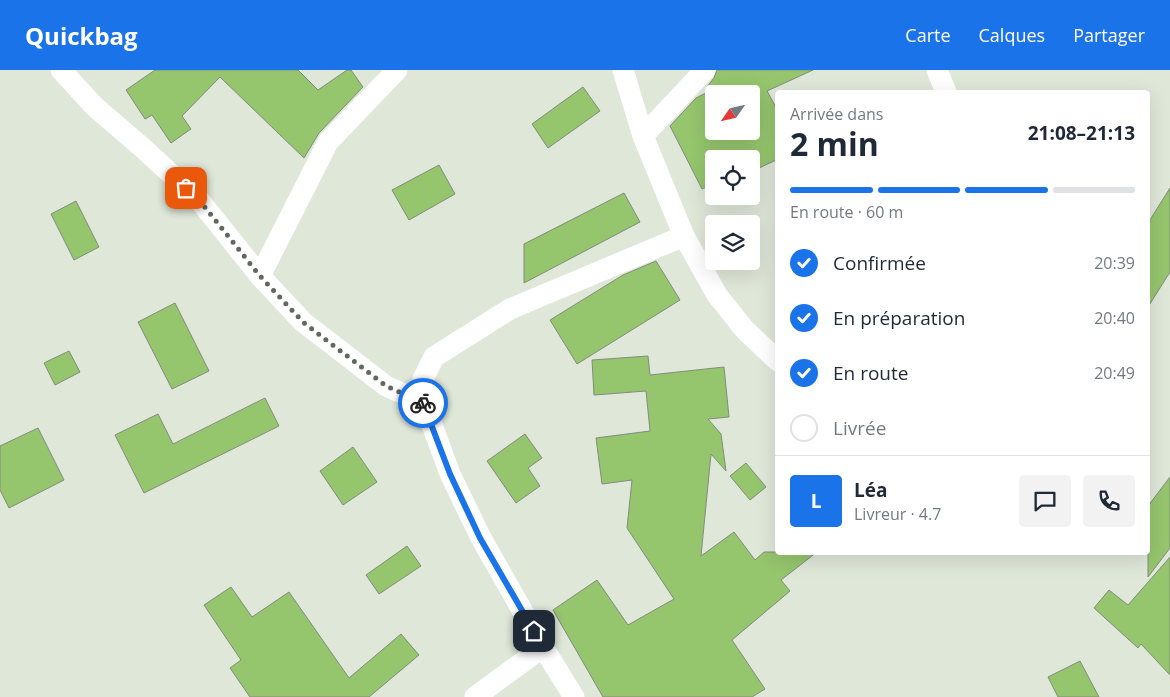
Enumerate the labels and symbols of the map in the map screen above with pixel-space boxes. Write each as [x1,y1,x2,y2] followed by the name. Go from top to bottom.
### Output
[705,85,760,140] north arrow
[165,167,207,209] pin
[398,378,448,428] courier
[513,610,555,652] pin

